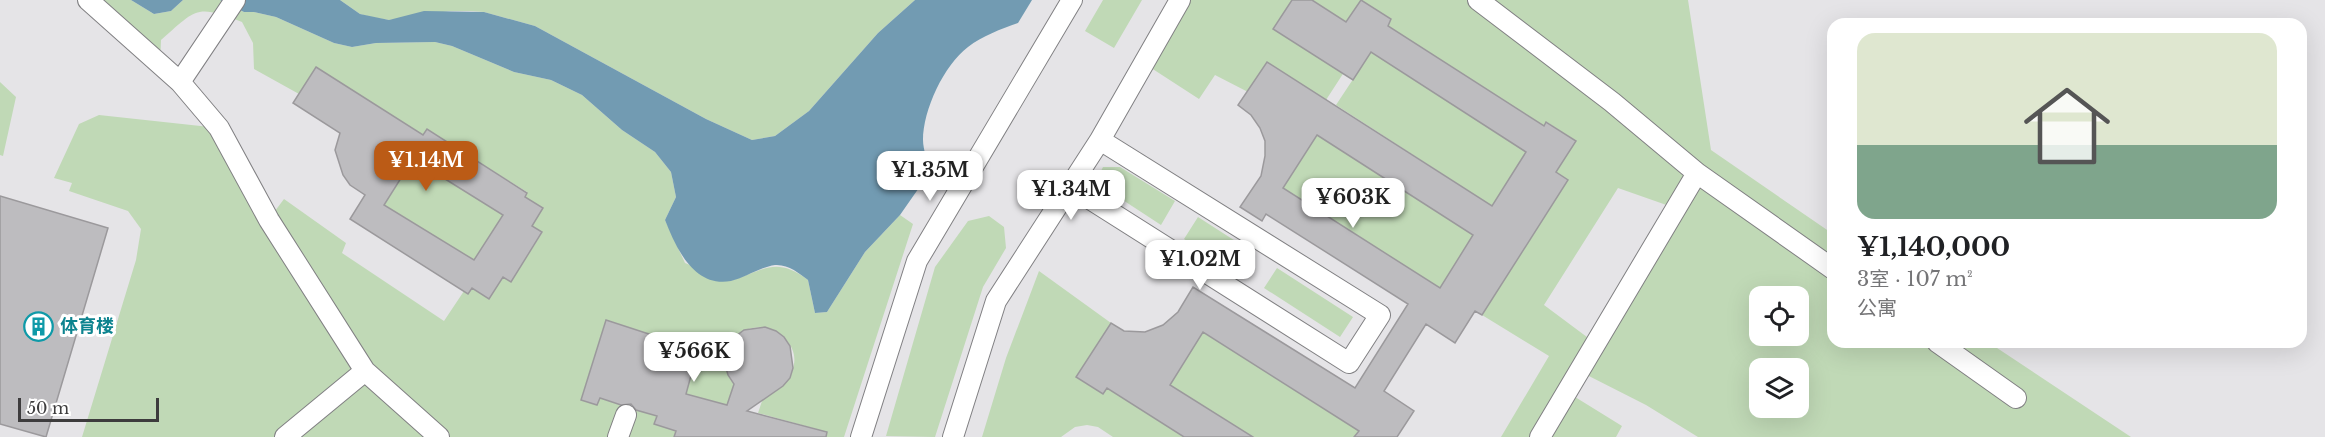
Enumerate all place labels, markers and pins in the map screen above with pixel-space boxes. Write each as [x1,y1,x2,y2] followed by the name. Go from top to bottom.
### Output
[377,141,475,192] pin: ¥1.14M
[881,151,979,202] pin: ¥1.35M
[1022,170,1120,221] pin: ¥1.34M
[1311,178,1395,229] pin: ¥603K
[1151,240,1249,291] pin: ¥1.02M
[23,310,55,342] building icon: 体育楼
[60,315,114,337] place label: 体育楼
[652,332,736,383] pin: ¥566K

